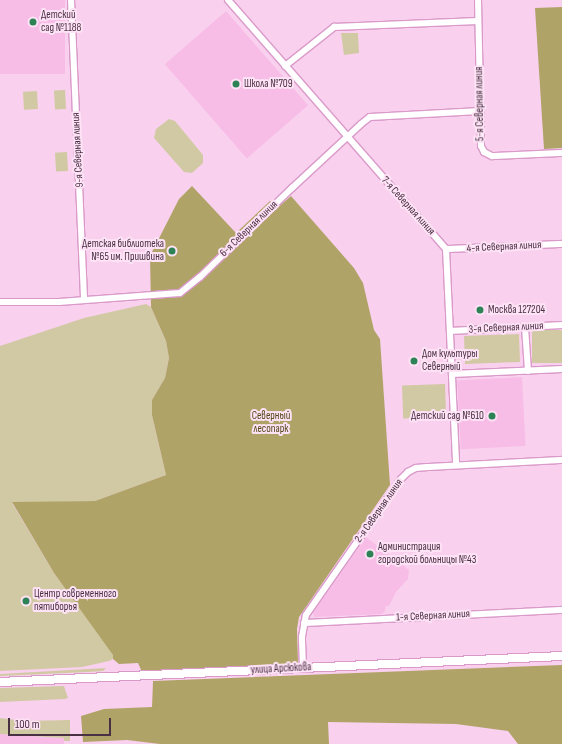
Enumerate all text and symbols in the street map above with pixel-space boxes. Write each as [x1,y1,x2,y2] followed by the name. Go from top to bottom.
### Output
[41,9,81,35] place label: Детский сад №1188
[28,17,38,27] marker: Детский сад №1188
[473,67,487,141] street label: 5-я Северная линия
[244,77,293,91] place label: Школа №709
[231,79,241,89] marker: Школа №709
[69,112,87,188] street label: 9-я Северная линия
[378,174,438,238] street label: 7-я Северная линия
[217,198,281,260] street label: 6-я Северная линия
[82,238,164,264] place label: Детская библиотека №65 им. Пришвина
[466,238,542,256] street label: 4-я Северная линия
[167,246,177,256] marker: Детская библиотека №65 им. Пришвина
[488,303,545,317] place label: Москва 127204
[475,305,485,315] marker: Москва 127204
[468,319,544,337] street label: 3-я Северная линия
[422,348,478,374] place label: Дом культуры Северный
[409,356,419,366] marker: Дом культуры Северный
[411,409,484,423] place label: Детский сад №610
[252,410,290,436] park label: Северный лесопарк
[487,411,497,421] marker: Детский сад №610
[352,477,406,545] street label: 2-я Северная линия
[378,541,476,567] place label: Администрация городской больницы №43
[365,549,375,559] marker: Администрация городской больницы №43
[34,588,117,614] place label: Центр современного пятиборья
[21,596,31,606] marker: Центр современного пятиборья
[396,607,470,625] street label: 1-я Северная линия
[250,661,312,677] street label: улица Арсюкова
[10,710,113,736] scale bar
[15,717,40,732] text: 100 m

